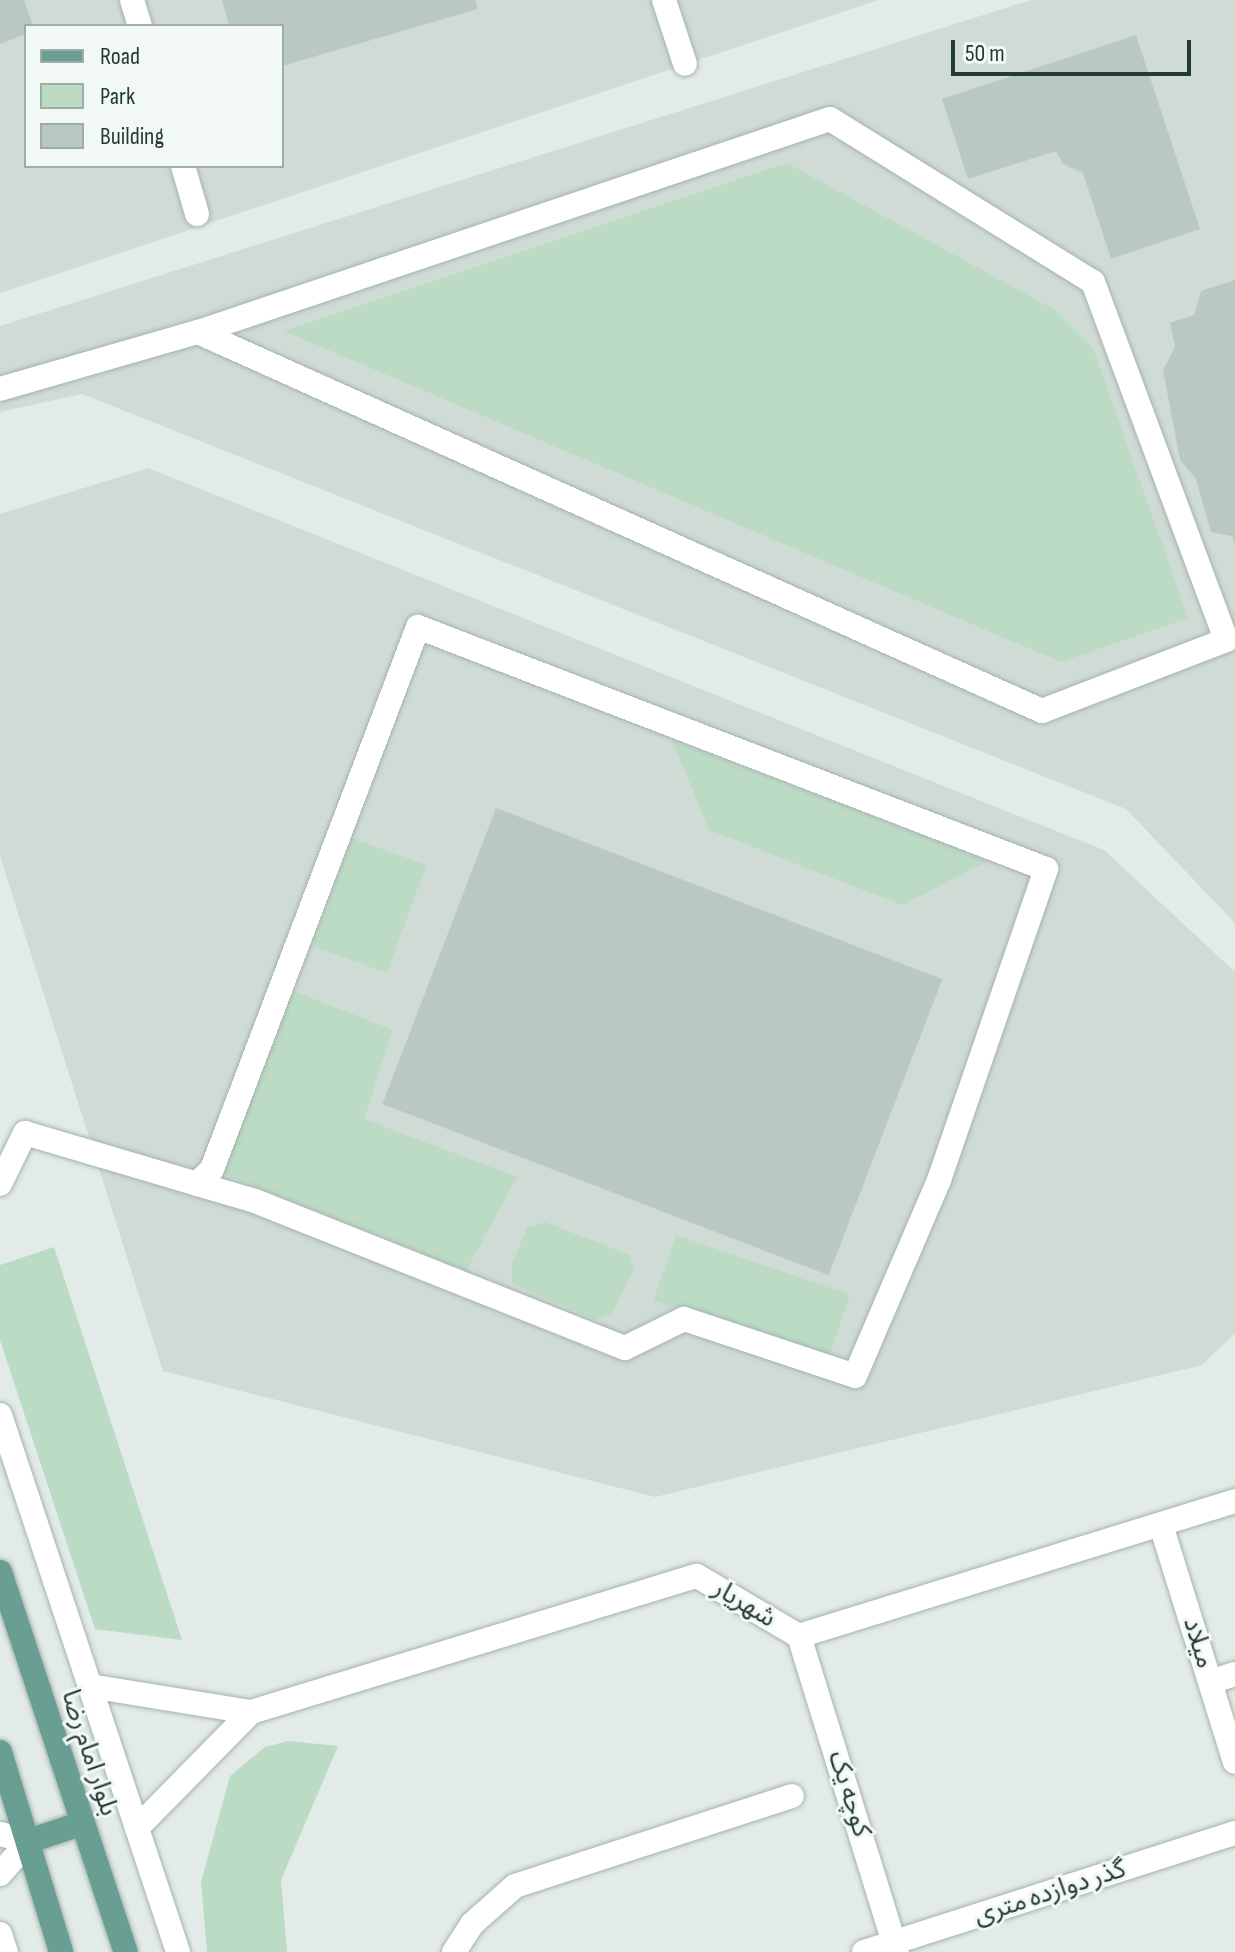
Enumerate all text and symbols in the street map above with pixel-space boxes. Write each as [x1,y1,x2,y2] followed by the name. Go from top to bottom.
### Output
[24,24,284,168] legend
[955,24,1195,74] scale bar
[965,39,1005,68] text: 50 m
[100,42,140,71] text: Road
[100,82,135,111] text: Park
[100,122,164,151] text: Building
[707,1573,781,1635] street label: شهریار
[1176,1614,1220,1672] street label: میلاد
[54,1686,124,1820] street label: بلوار امام رضا
[821,1747,877,1841] street label: کوچه یک
[970,1854,1130,1932] street label: گذر دوازده متری

